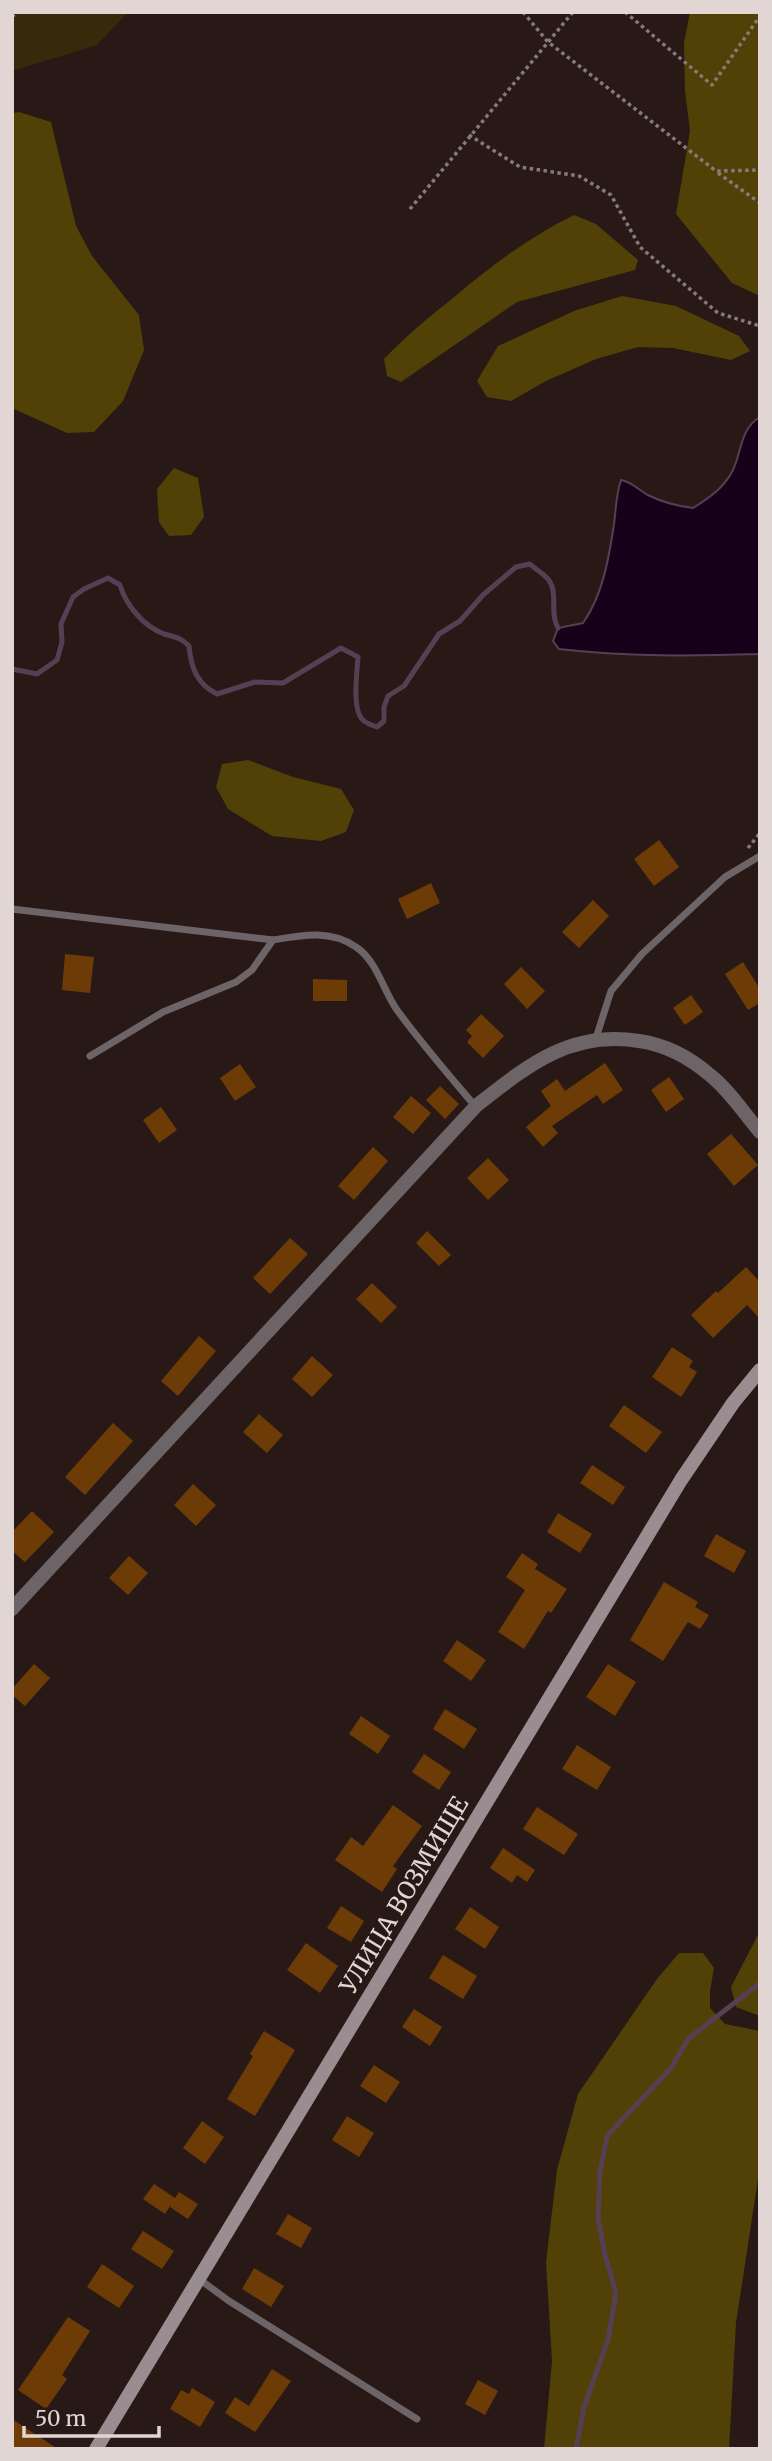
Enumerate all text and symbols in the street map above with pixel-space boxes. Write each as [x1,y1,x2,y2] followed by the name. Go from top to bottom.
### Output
[332,1790,476,2000] street label: УЛИЦА ВОЗМИЩЕ
[24,2394,159,2438] scale bar
[35,2405,86,2432] text: 50 m

